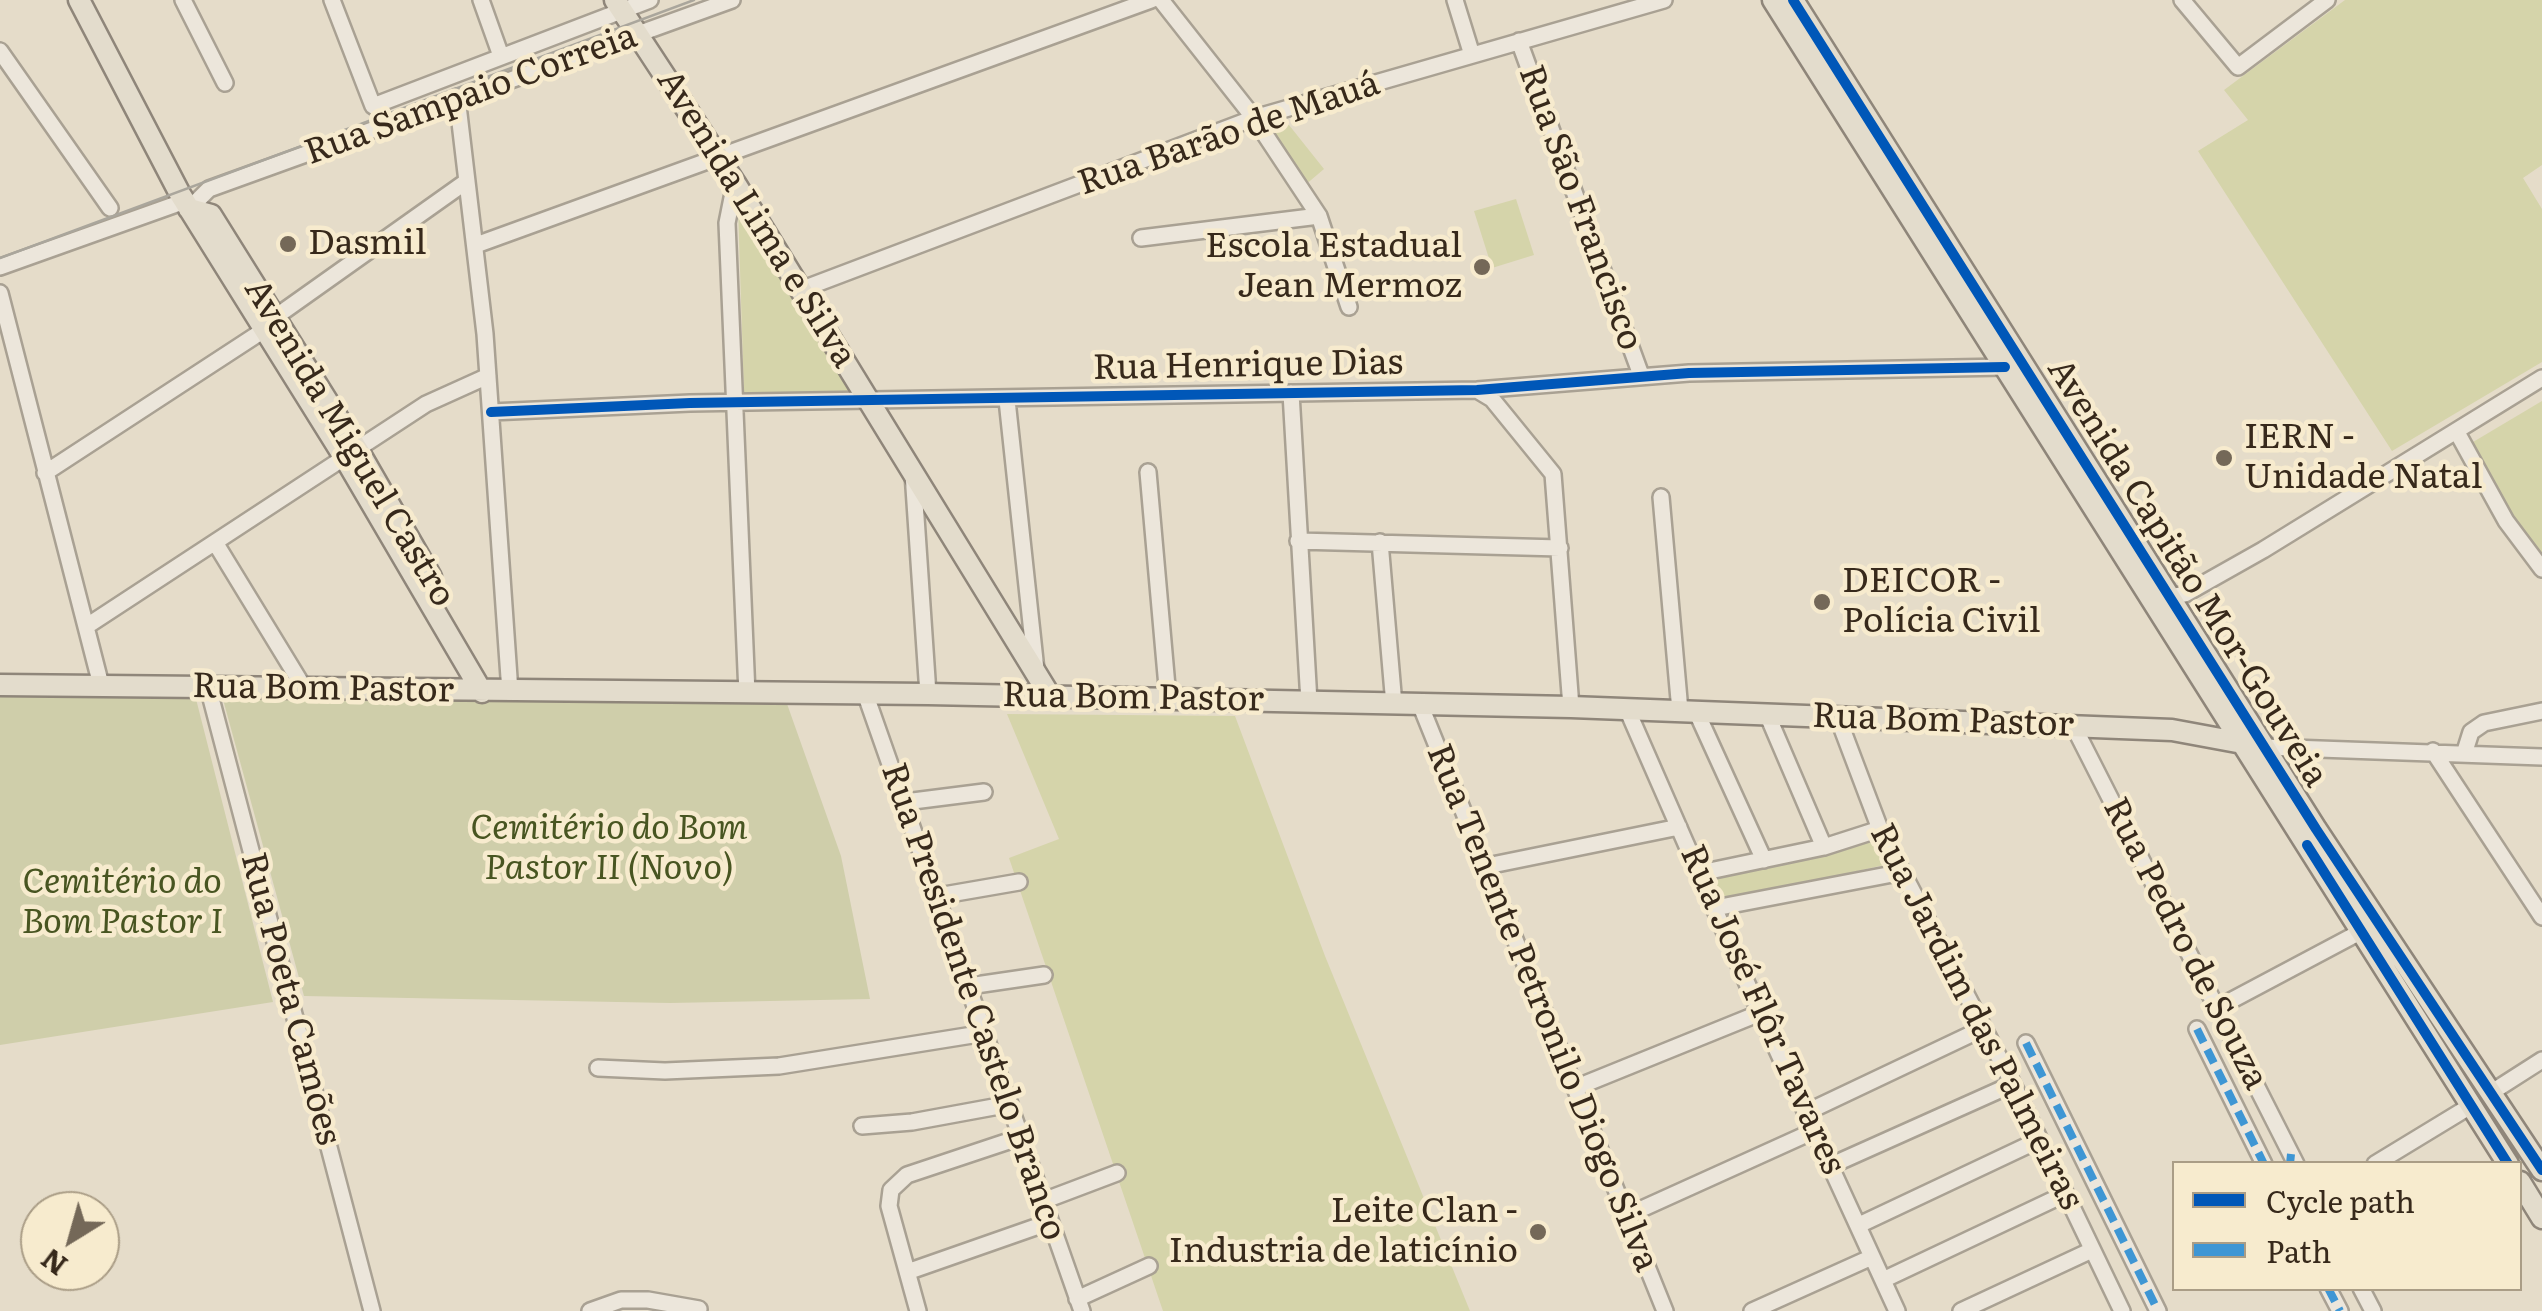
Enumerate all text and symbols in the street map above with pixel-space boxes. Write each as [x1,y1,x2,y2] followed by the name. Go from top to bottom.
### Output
[299,15,643,175] street label: Rua Sampaio Correia
[1509,60,1651,356] street label: Rua São Francisco
[647,62,865,376] street label: Avenida Lima e Silva
[1073,63,1385,205] street label: Rua Barão de Mauá
[308,223,426,265] place label: Dasmil
[1205,226,1462,308] place label: Escola Estadual Jean Mermoz
[277,233,299,255] marker: Dasmil
[1471,256,1493,278] marker: Escola Estadual Jean Mermoz
[234,271,464,615] street label: Avenida Miguel Castro
[1092,342,1404,390] street label: Rua Henrique Dias
[2038,351,2336,795] street label: Avenida Capitão Mor-Gouveia
[2244,417,2482,499] place label: IERN - Unidade Natal
[2213,447,2235,469] marker: IERN - Unidade Natal
[1842,561,2041,643] place label: DEICOR - Polícia Civil
[1811,591,1833,613] marker: DEICOR - Polícia Civil
[192,666,454,712] street label: Rua Bom Pastor
[1002,675,1264,721] street label: Rua Bom Pastor
[1811,695,2075,747] street label: Rua Bom Pastor
[1417,738,1667,1278] street label: Rua Tenente Petronilo Diogo Silva
[871,758,1075,1246] street label: Rua Presidente Castelo Branco
[2093,791,2277,1097] street label: Rua Pedro de Souza
[470,808,748,890] park label: Cemitério do Bom Pastor II (Novo)
[1860,817,2092,1217] street label: Rua Jardim das Palmeiras
[1670,839,1854,1181] street label: Rua José Flôr Tavares
[231,848,349,1150] street label: Rua Poeta Camões
[22,862,222,944] park label: Cemitério do Bom Pastor I
[2172,1161,2522,1291] legend
[2266,1178,2415,1222] text: Cycle path
[20,1191,120,1291] north arrow
[1169,1191,1518,1273] place label: Leite Clan - Industria de laticínio
[1527,1221,1549,1243] marker: Leite Clan - Industria de laticínio
[2266,1228,2331,1272] text: Path
[31,1240,75,1287] text: N

